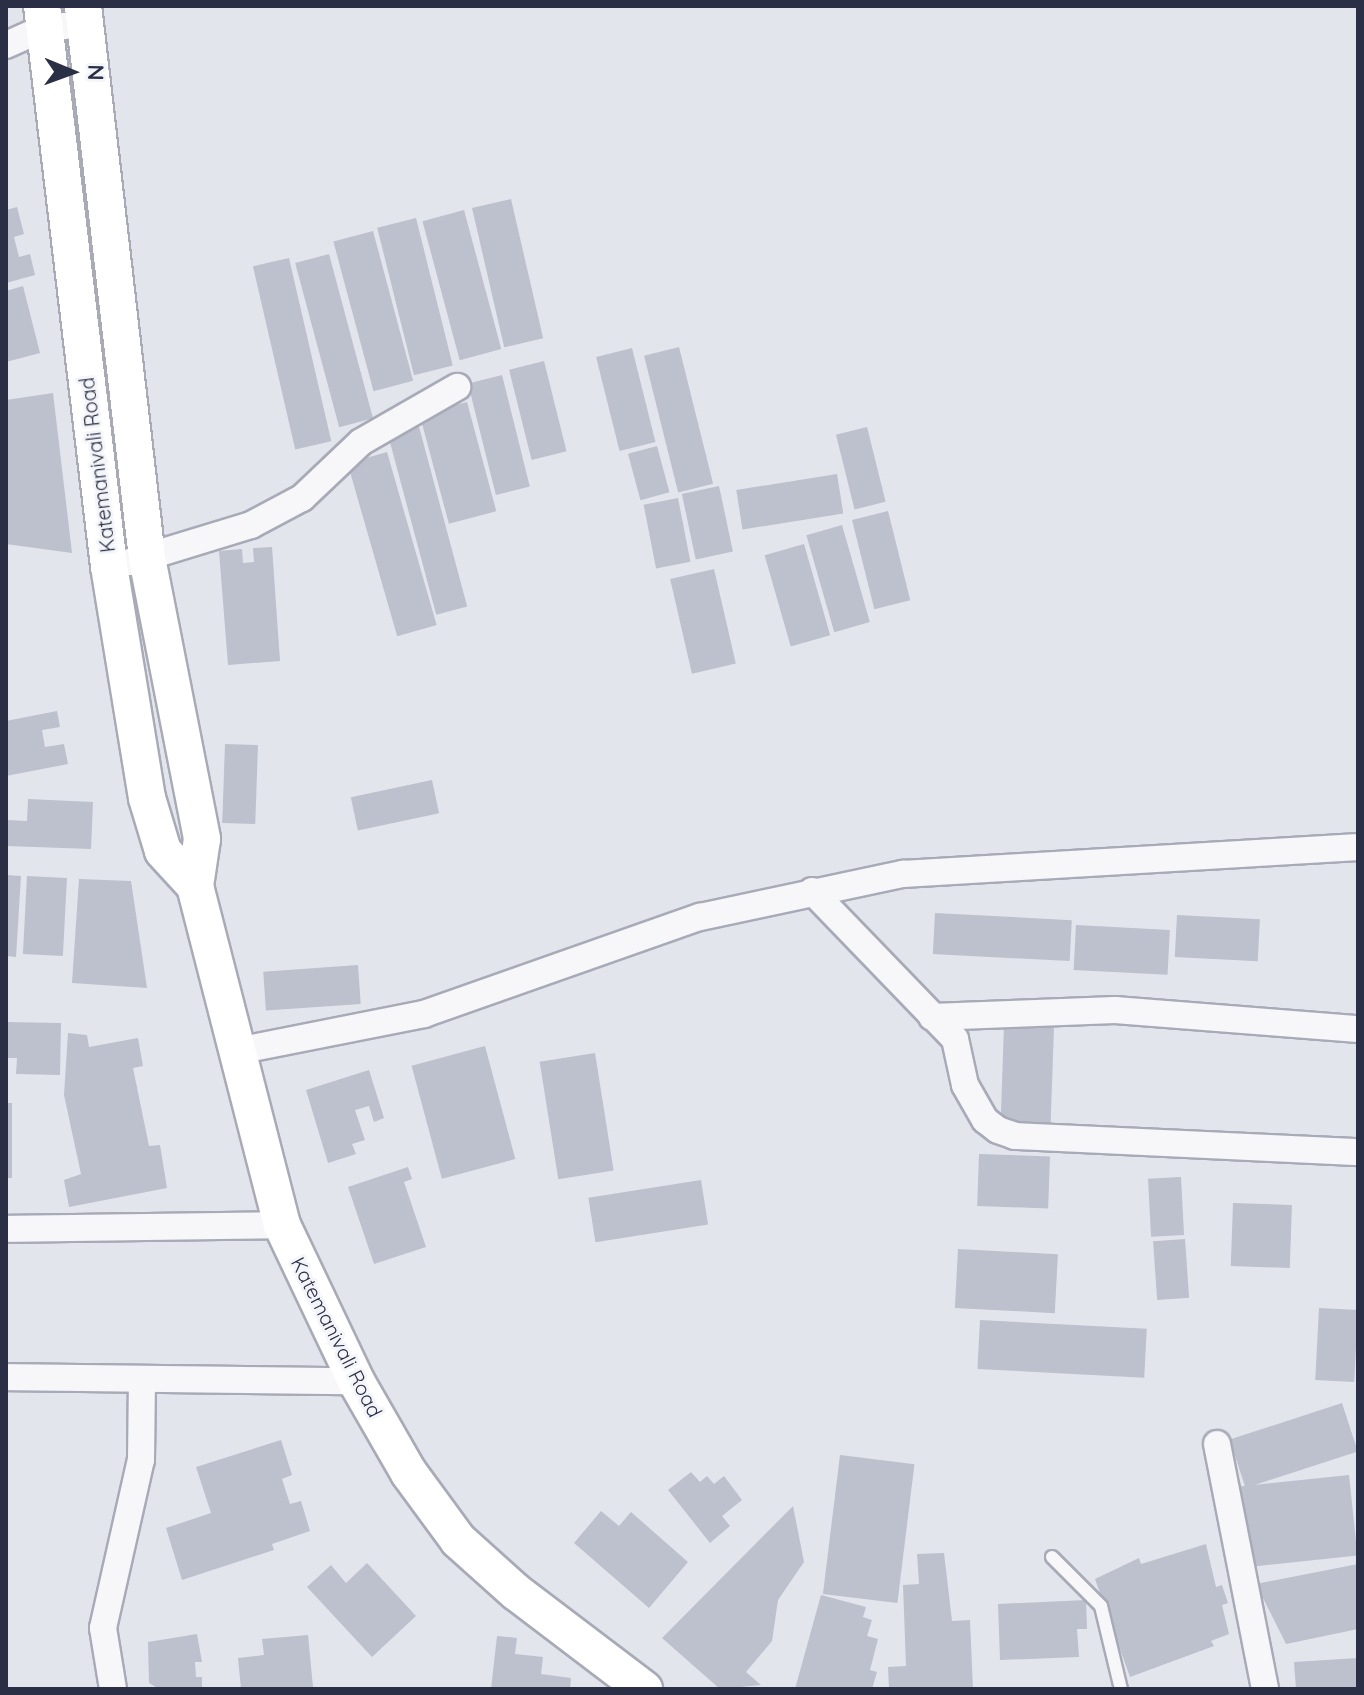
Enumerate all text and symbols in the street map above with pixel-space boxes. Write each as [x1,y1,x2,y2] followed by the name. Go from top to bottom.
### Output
[32,32,112,112] north arrow
[82,64,110,81] text: N
[74,376,120,554] street label: Katemanivali Road
[286,1253,388,1421] street label: Katemanivali Road

